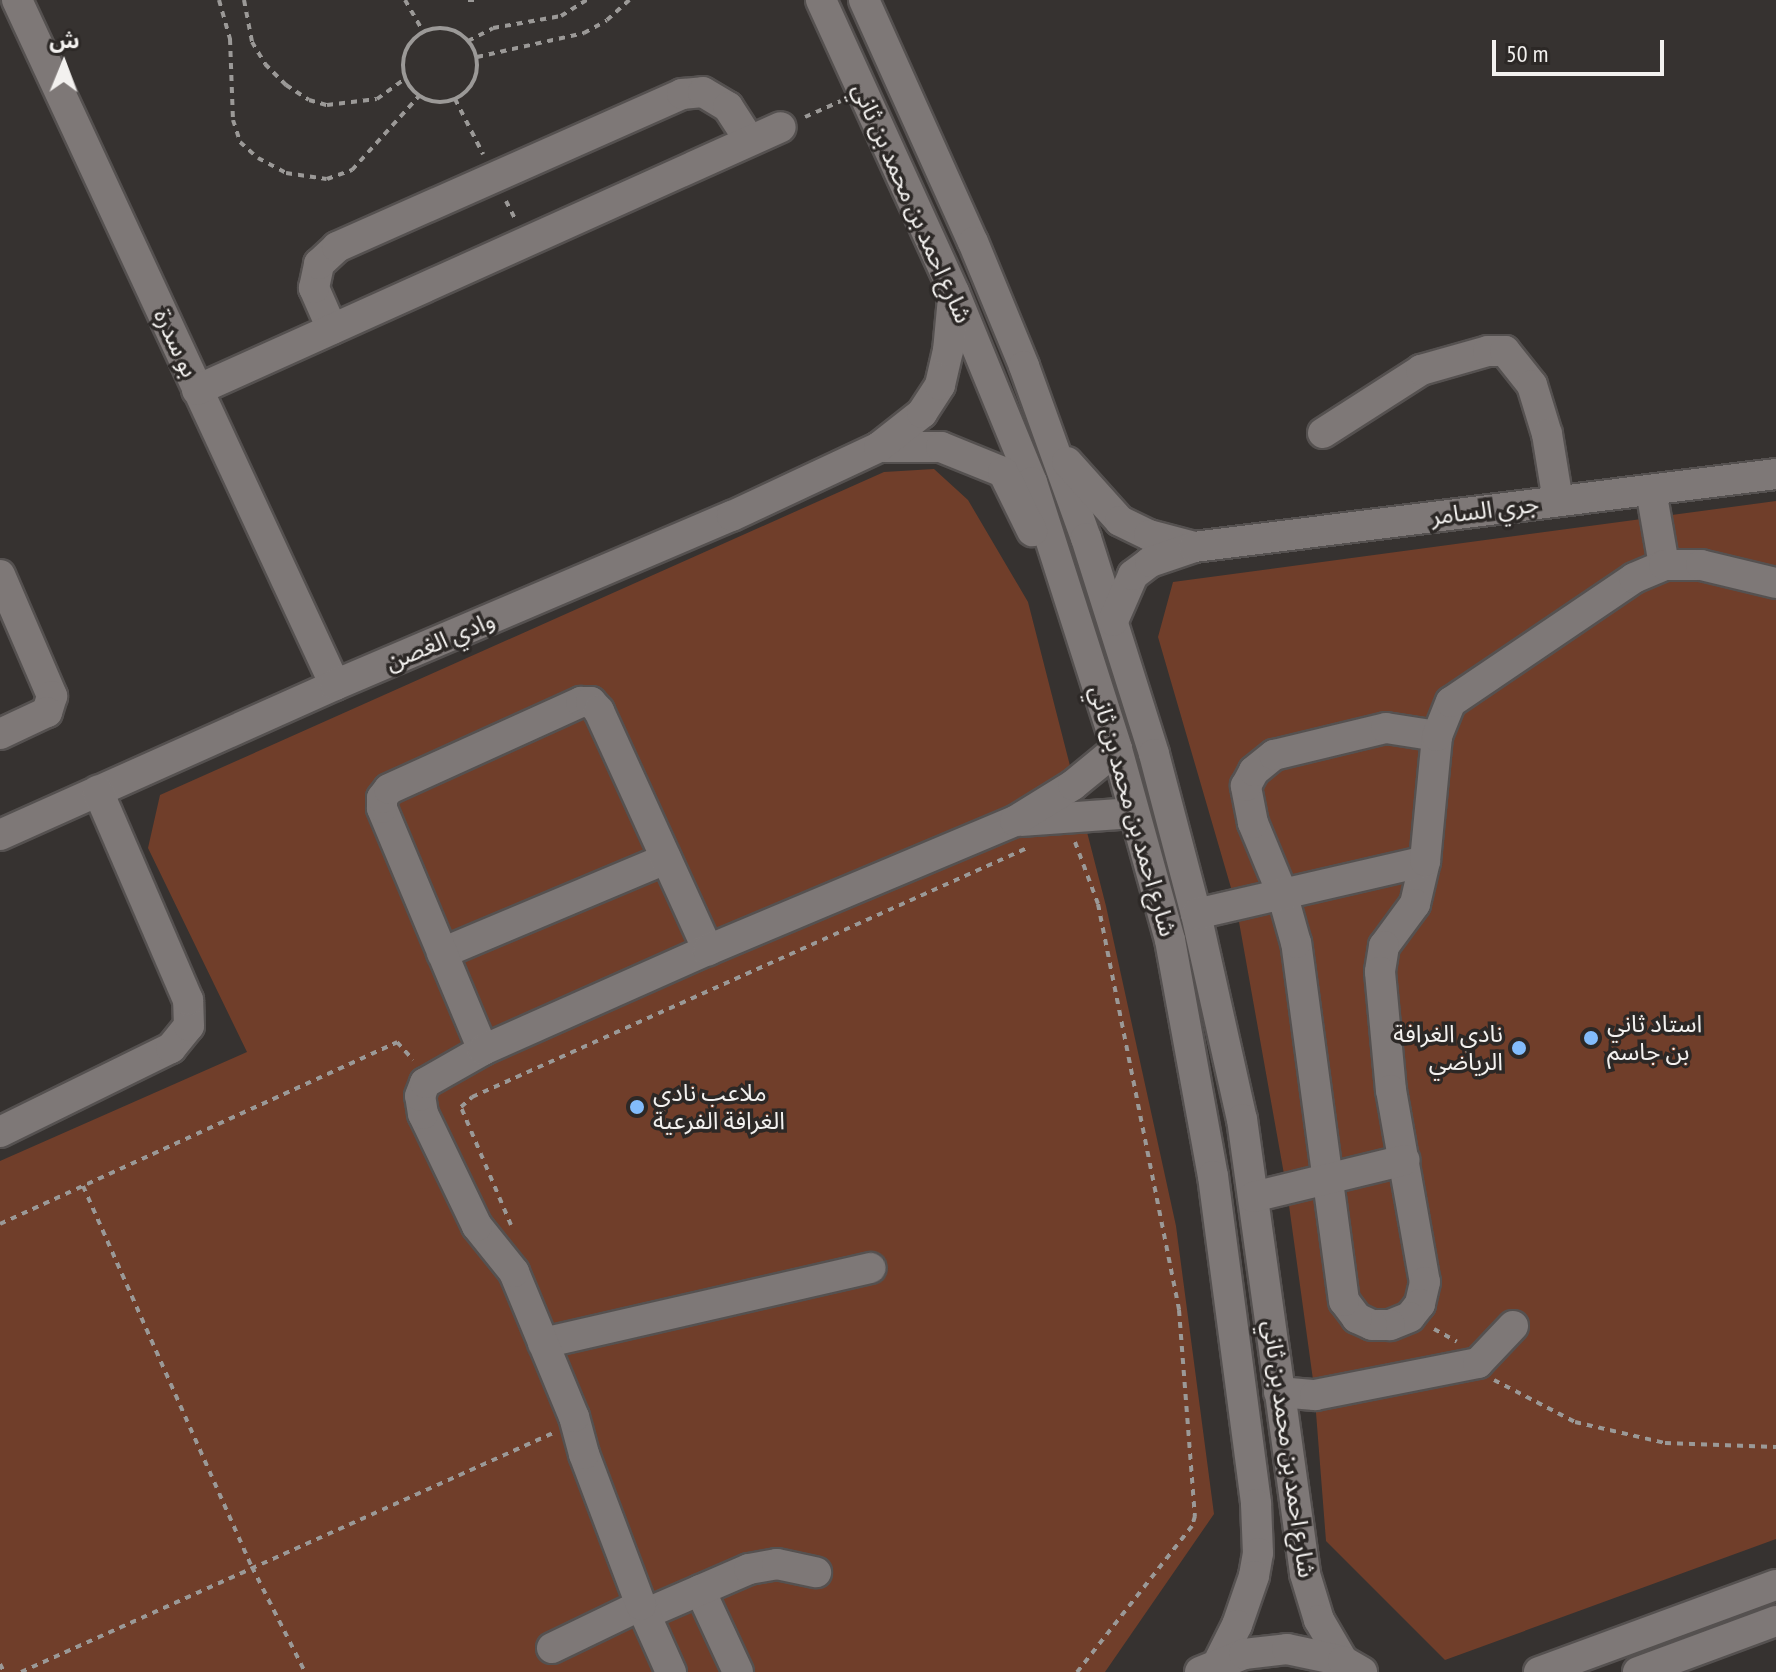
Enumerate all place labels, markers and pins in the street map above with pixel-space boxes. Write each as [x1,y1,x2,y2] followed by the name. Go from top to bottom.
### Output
[1607,1010,1702,1066] place label: استاد ثاني بن جاسم
[1393,1020,1503,1076] place label: نادي الغرافة الرياضي
[1582,1029,1600,1047] marker: استاد ثاني بن جاسم
[1510,1039,1528,1057] marker: نادي الغرافة الرياضي
[653,1079,785,1135] place label: ملاعب نادي الغرافة الفرعية
[628,1098,646,1116] marker: ملاعب نادي الغرافة الفرعية

